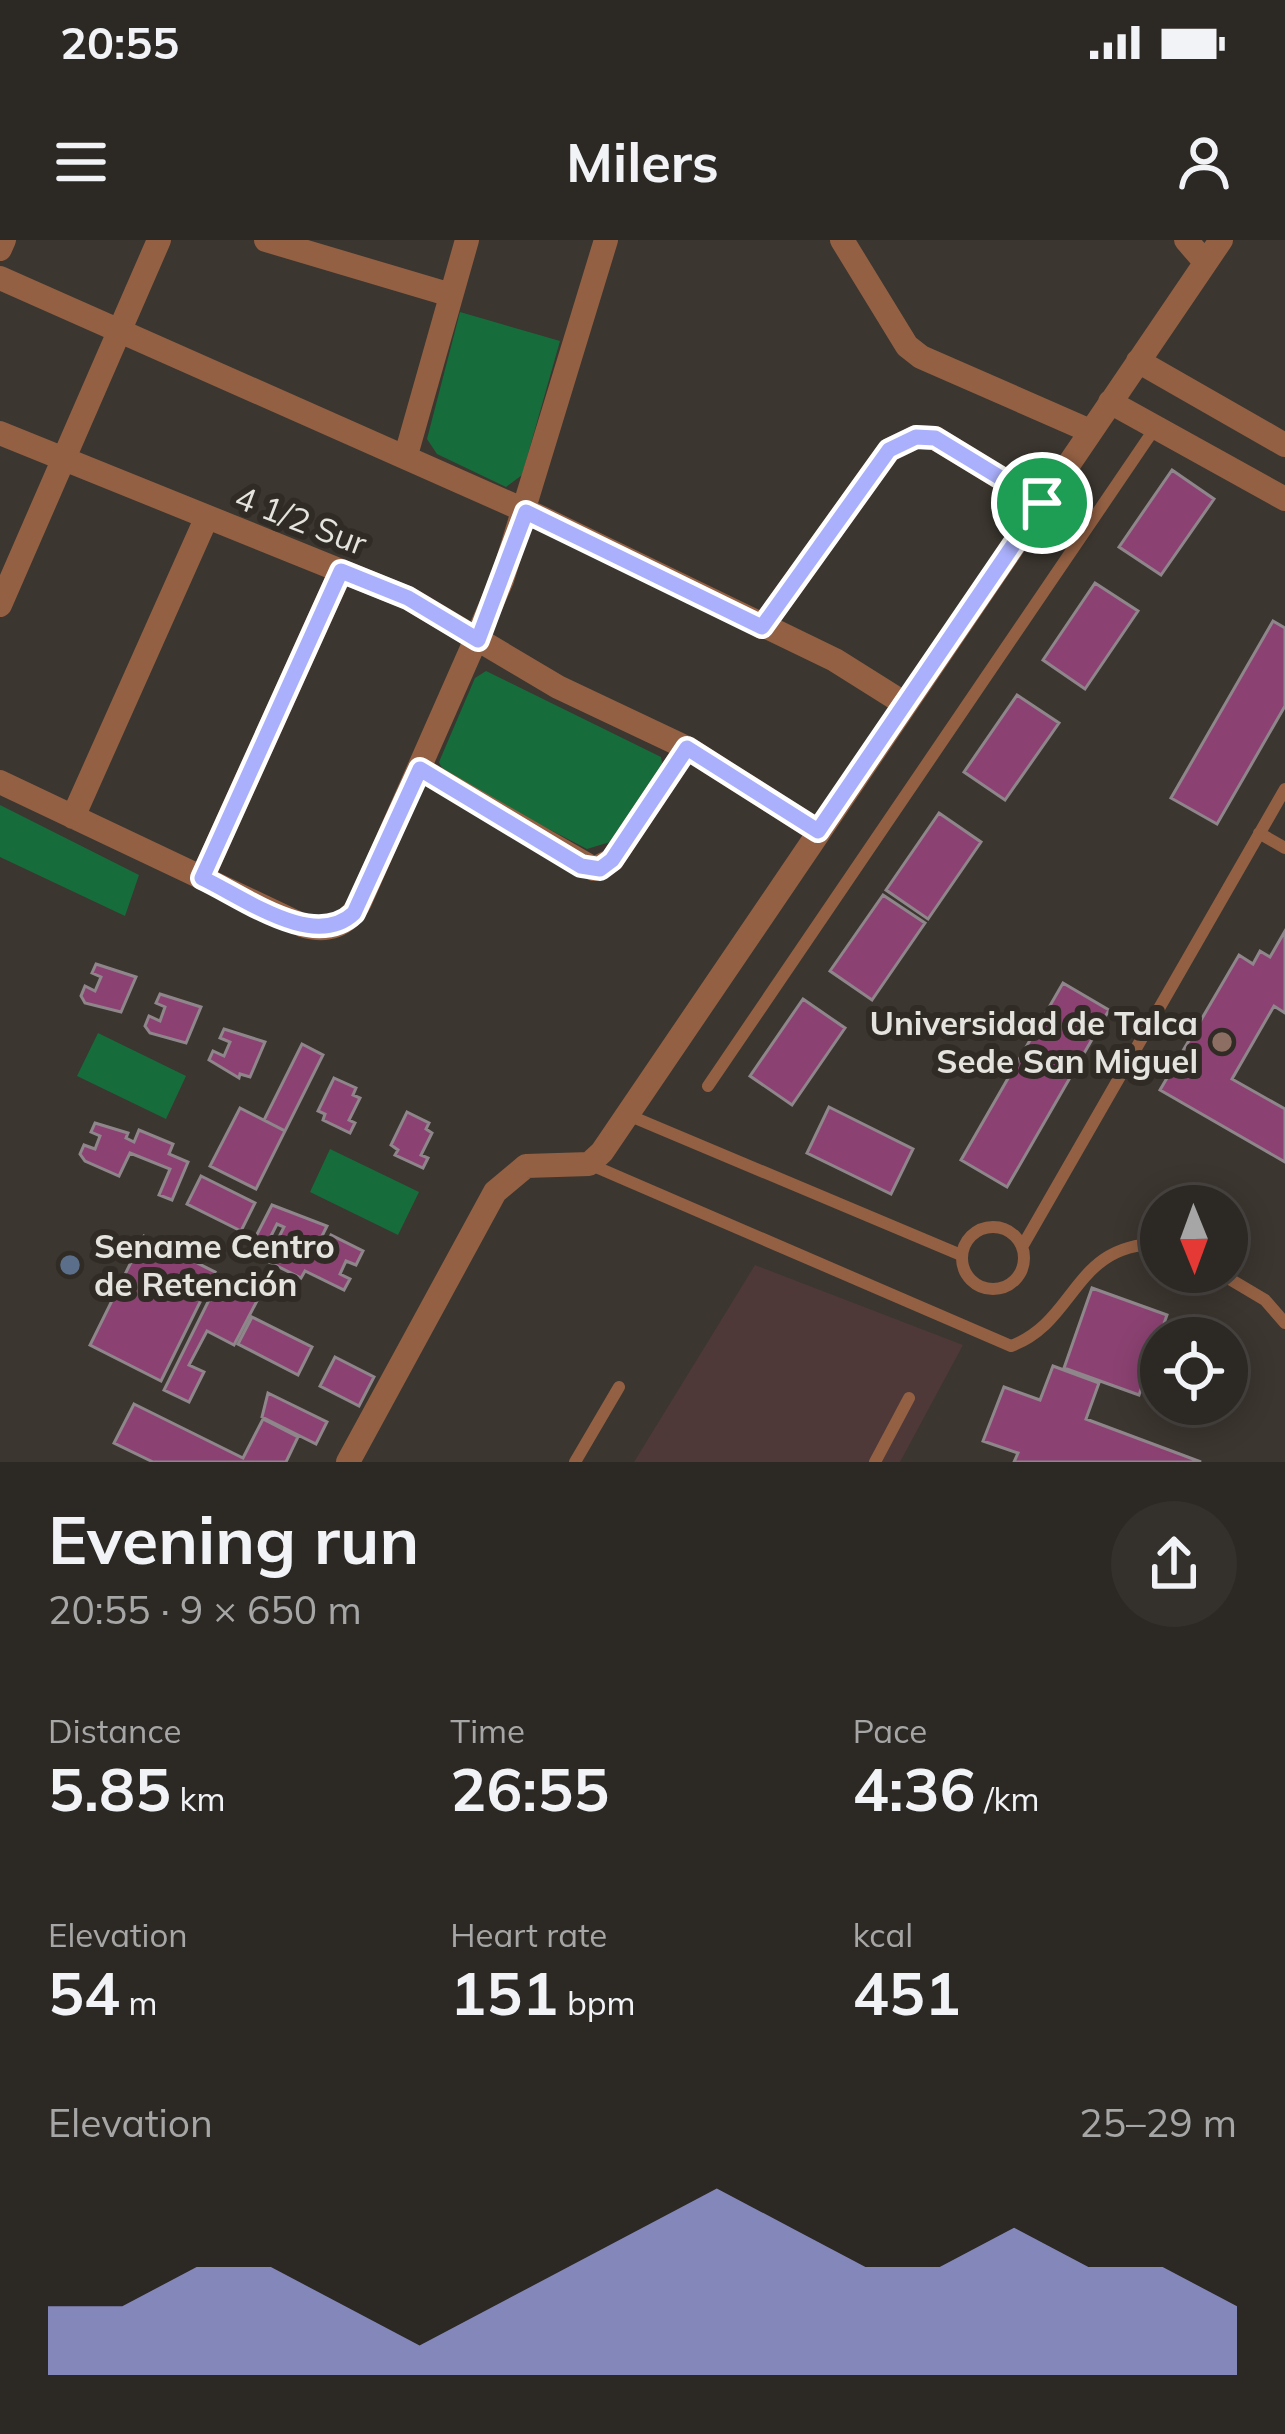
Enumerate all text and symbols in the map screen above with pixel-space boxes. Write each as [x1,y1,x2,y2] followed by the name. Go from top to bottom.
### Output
[60,14,179,70] text: 20:55
[566,128,719,196] text: Milers
[48,129,114,195] icon: menu
[1171,129,1237,195] icon: person
[991,452,1093,554] pin
[1009,470,1075,536] icon: arrive
[230,476,373,563] street label: 4 1/2 Sur
[869,1002,1198,1081] place label: Universidad de Talca Sede San Miguel
[1209,1029,1235,1055] marker: Universidad de Talca Sede San Miguel
[1140,1185,1248,1293] north arrow
[1140,1185,1248,1425] map controls
[94,1225,335,1304] place label: Sename Centro de Retención
[57,1252,83,1278] marker: Sename Centro de Retención
[1140,1317,1248,1425] button: locate
[48,1498,419,1581] text: Evening run
[1111,1501,1237,1627] button: share
[48,1585,362,1634] text: 20:55 · 9 × 650 m
[48,1710,181,1751] text: Distance
[450,1710,525,1751] text: Time
[853,1710,927,1751] text: Pace
[48,1751,171,1826] text: 5.85
[450,1751,609,1826] text: 26:55
[853,1751,976,1826] text: 4:36
[171,1778,225,1819] text: km
[976,1778,1039,1819] text: /km
[48,1914,188,1955] text: Elevation
[450,1914,607,1955] text: Heart rate
[853,1914,913,1955] text: kcal
[48,1955,120,2030] text: 54
[450,1955,558,2030] text: 151
[853,1955,961,2030] text: 451
[120,1982,158,2023] text: m
[558,1982,636,2023] text: bpm
[48,2098,213,2147] text: Elevation
[1079,2098,1237,2147] text: 25–29 m

